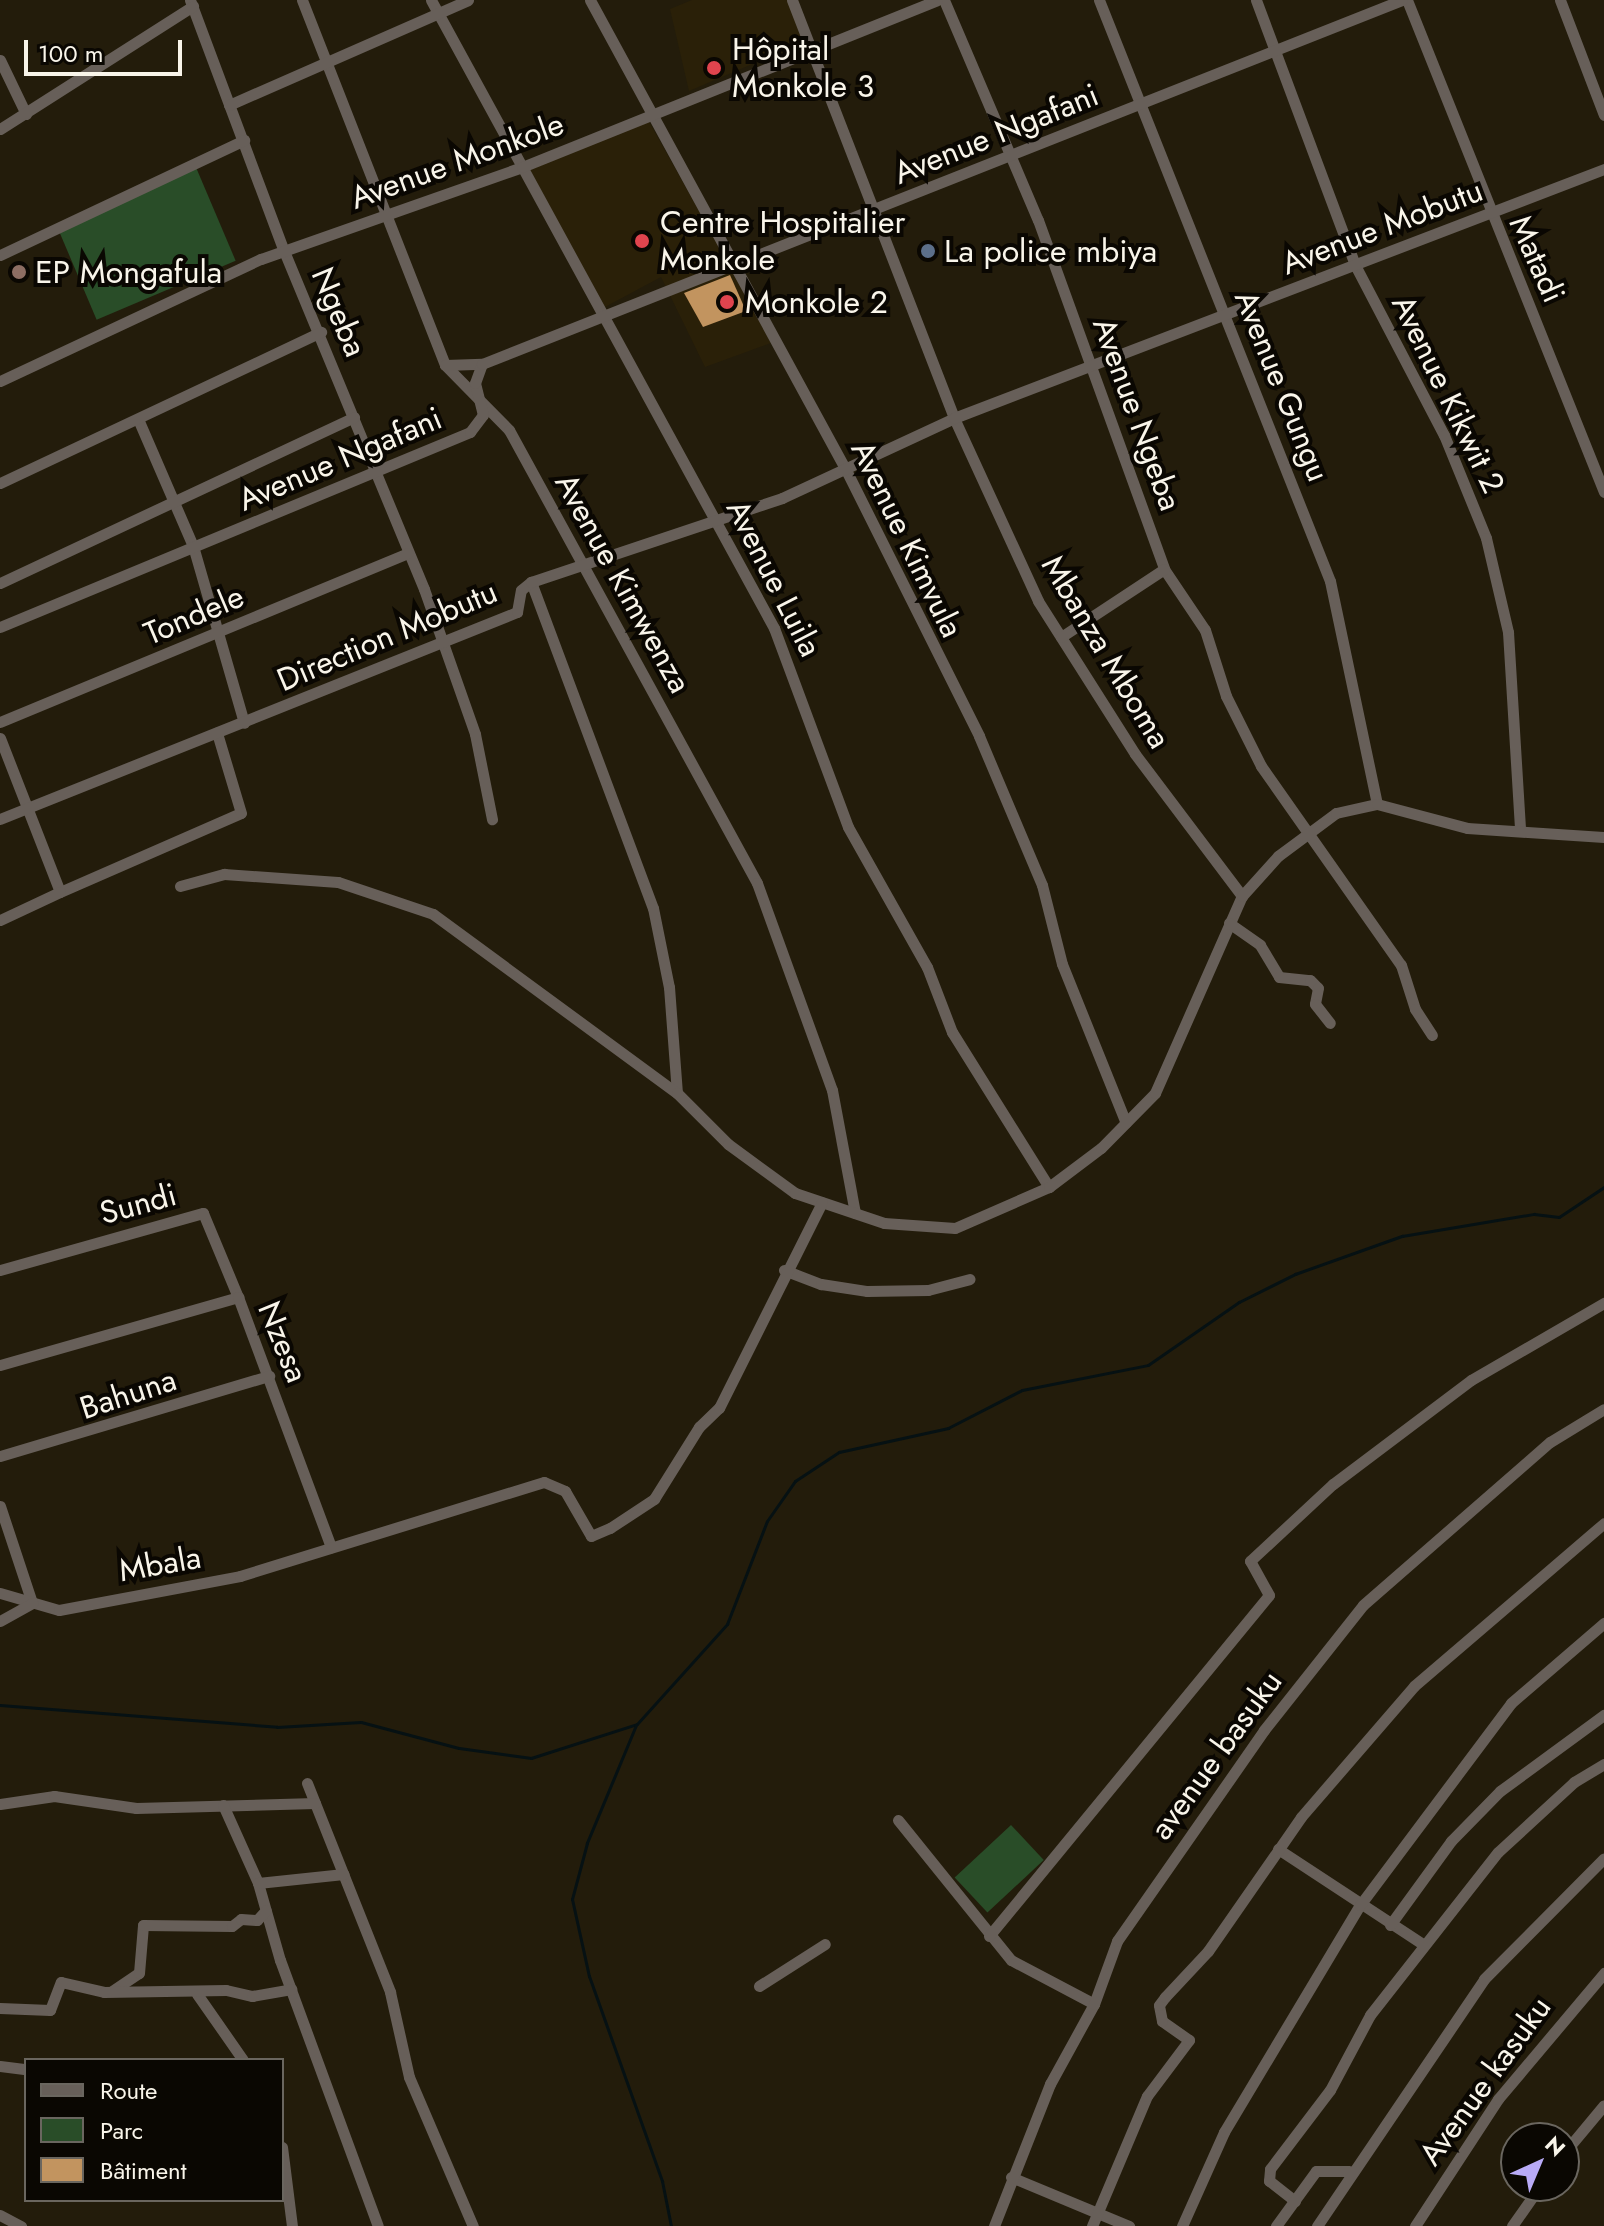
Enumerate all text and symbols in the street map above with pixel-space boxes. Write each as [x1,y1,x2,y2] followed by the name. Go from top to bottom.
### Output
[28,24,186,74] scale bar
[732,31,874,106] place label: Hôpital Monkole 3
[38,36,104,71] text: 100 m
[703,57,725,79] marker: Hôpital Monkole 3
[888,75,1104,193] street label: Avenue Ngafani
[345,105,569,217] street label: Avenue Monkole
[1276,171,1488,283] street label: Avenue Mobutu
[660,204,905,279] place label: Centre Hospitalier Monkole
[1501,210,1573,308] street label: Matadi
[631,230,653,252] marker: Centre Hospitalier Monkole
[944,232,1157,270] place label: La police mbiya
[919,242,937,260] marker: La police mbiya
[35,253,222,291] place label: EP Mongafula
[303,262,375,362] street label: Ngeba
[10,263,28,281] marker: EP Mongafula
[745,283,888,321] place label: Monkole 2
[1226,285,1338,487] street label: Avenue Gungu
[1383,289,1513,499] street label: Avenue Kikwit 2
[716,291,738,313] marker: Monkole 2
[1084,312,1190,516] street label: Avenue Ngeba
[232,399,448,519] street label: Avenue Ngafani
[843,434,971,644] street label: Avenue Kimvula
[547,466,699,700] street label: Avenue Kimwenza
[718,493,830,663] street label: Avenue Luila
[1033,549,1179,755] street label: Mbanza Mboma
[271,572,503,700] street label: Direction Mobutu
[138,577,250,653] street label: Tondele
[96,1175,180,1233] street label: Sundi
[250,1296,316,1388] street label: Nzesa
[75,1360,181,1428] street label: Bahuna
[116,1538,204,1590] street label: Mbala
[1142,1663,1290,1847] street label: avenue basuku
[1411,1989,1559,2173] street label: Avenue kasuku
[24,2058,284,2202] legend
[100,2073,157,2108] text: Route
[100,2113,143,2148] text: Parc
[1500,2122,1580,2202] north arrow
[1538,2129,1573,2164] text: N
[100,2153,186,2188] text: Bâtiment

